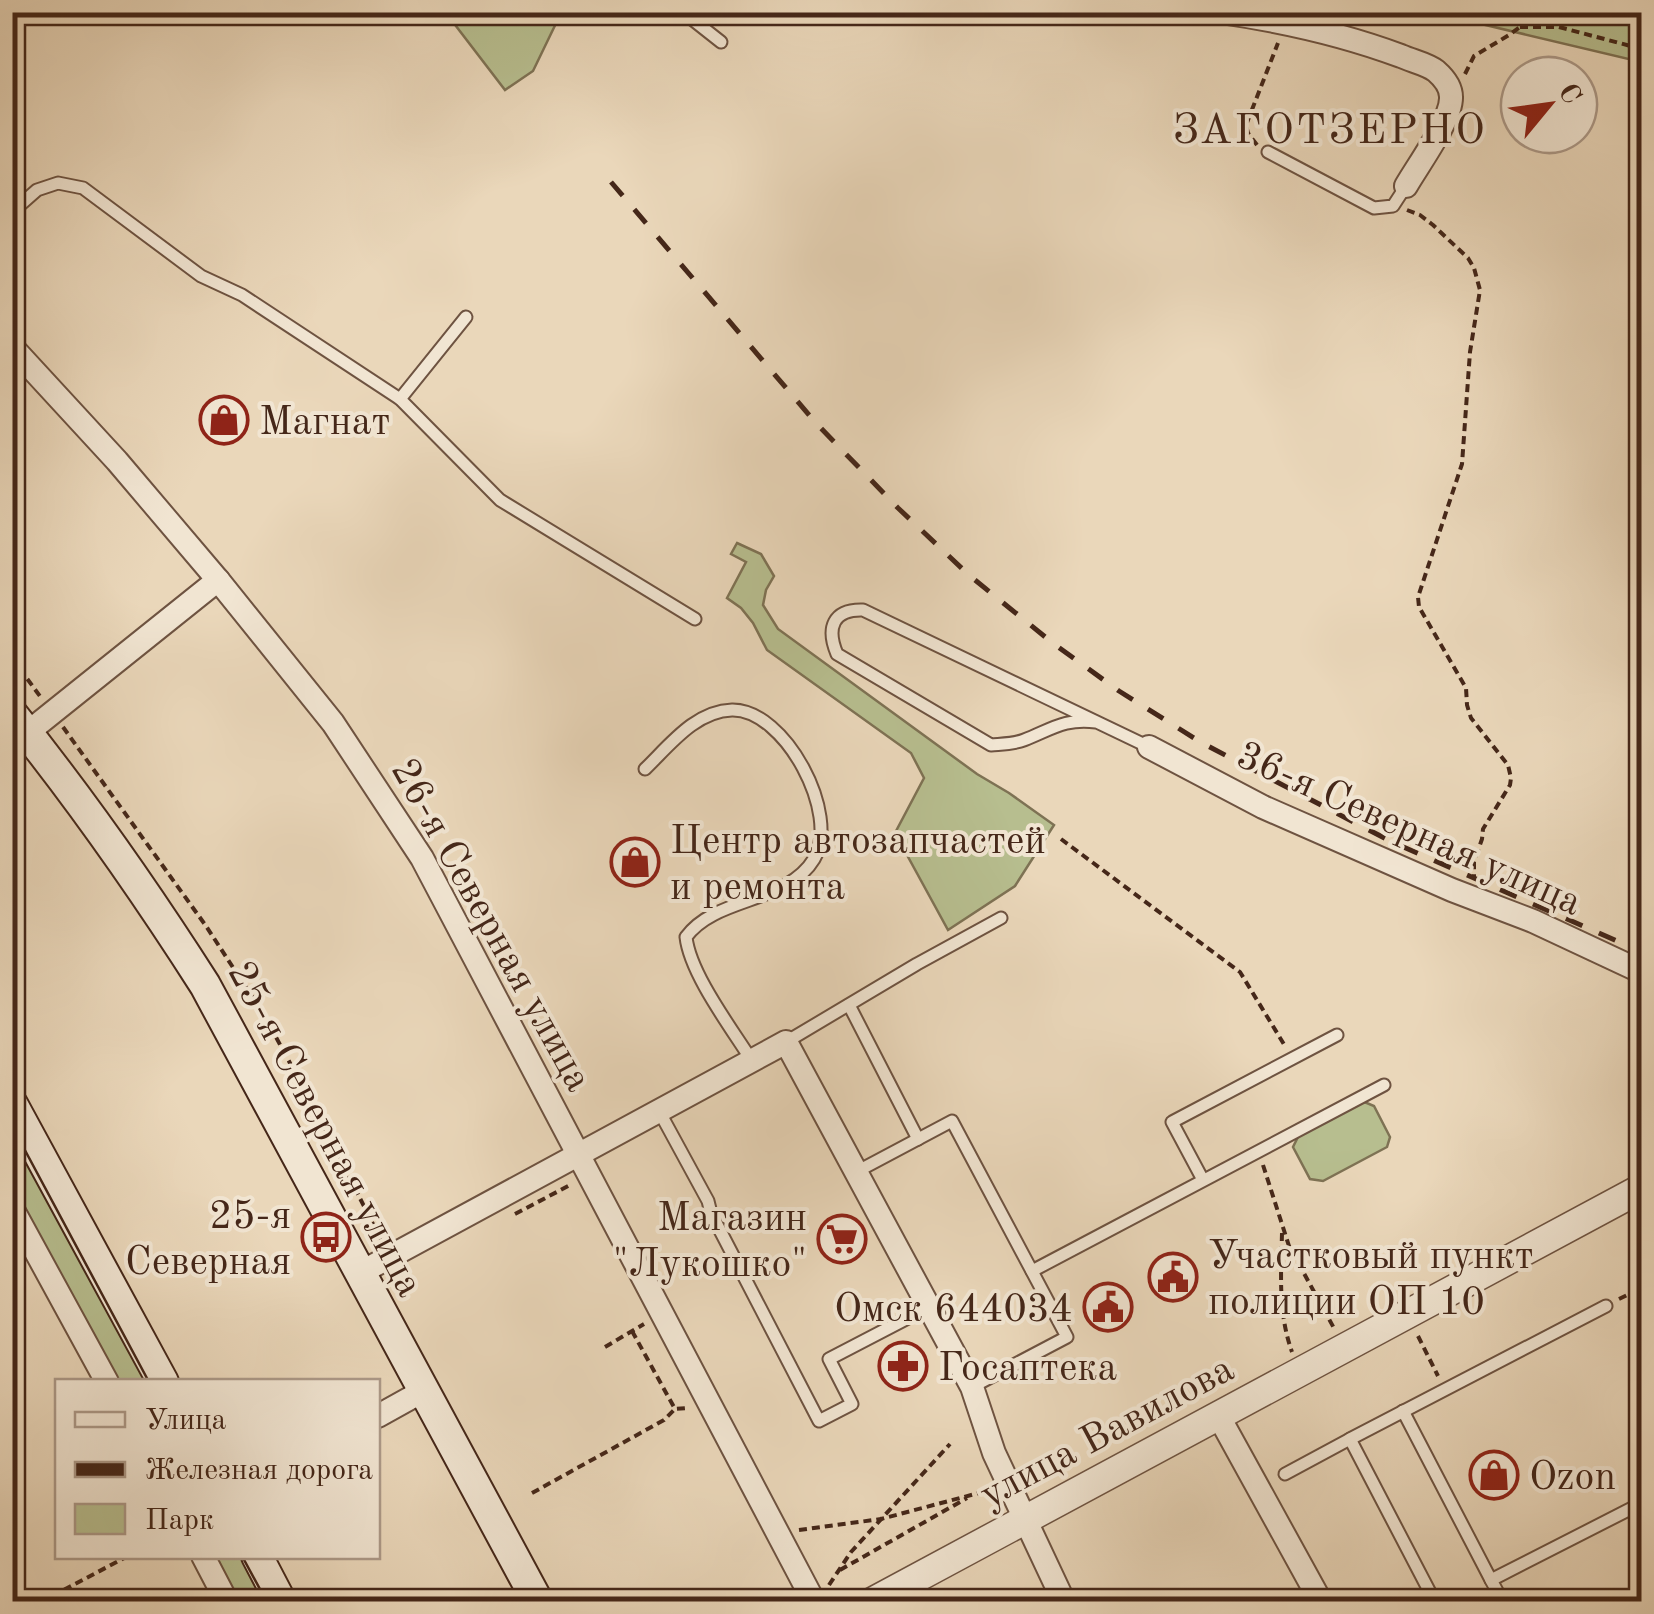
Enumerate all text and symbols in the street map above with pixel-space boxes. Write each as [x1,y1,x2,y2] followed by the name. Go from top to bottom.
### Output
[1499,55,1599,155] north arrow
[1552,79,1586,109] text: С
[1173,111,1487,153] district label: ЗАГОТЗЕРНО
[198,394,250,446] shop icon: Магнат
[259,404,390,444] place label: Магнат
[1230,737,1587,925] street label: 36-я Северная улица
[382,753,597,1099] street label: 26-я Северная улица
[670,823,1046,909] place label: Центр автозапчастей и ремонта
[609,836,661,888] shop icon: Центр автозапчастей и ремонта
[218,956,429,1304] street label: 25-я Северная улица
[125,1198,291,1284] place label: 25-я Северная
[613,1200,807,1286] place label: Магазин "Лукошко"
[300,1211,352,1263] bus stop icon: 25-я Северная
[816,1213,868,1265] supermarket icon: Магазин "Лукошко"
[1208,1238,1534,1324] place label: Участковый пункт полиции ОП 10
[1147,1251,1199,1303] public building icon: Участковый пункт полиции ОП 10
[1082,1281,1134,1333] public building icon: Омск 644034
[834,1291,1073,1331] place label: Омск 644034
[877,1340,929,1392] pharmacy icon: Госаптека
[938,1350,1117,1390] place label: Госаптека
[975,1350,1241,1517] street label: улица Вавилова
[55,1379,380,1559] legend
[145,1406,227,1436] text: Улица
[1468,1449,1520,1501] shop icon: Ozon
[145,1456,373,1486] text: Железная дорога
[1529,1459,1616,1499] place label: Ozon
[145,1506,214,1536] text: Парк

